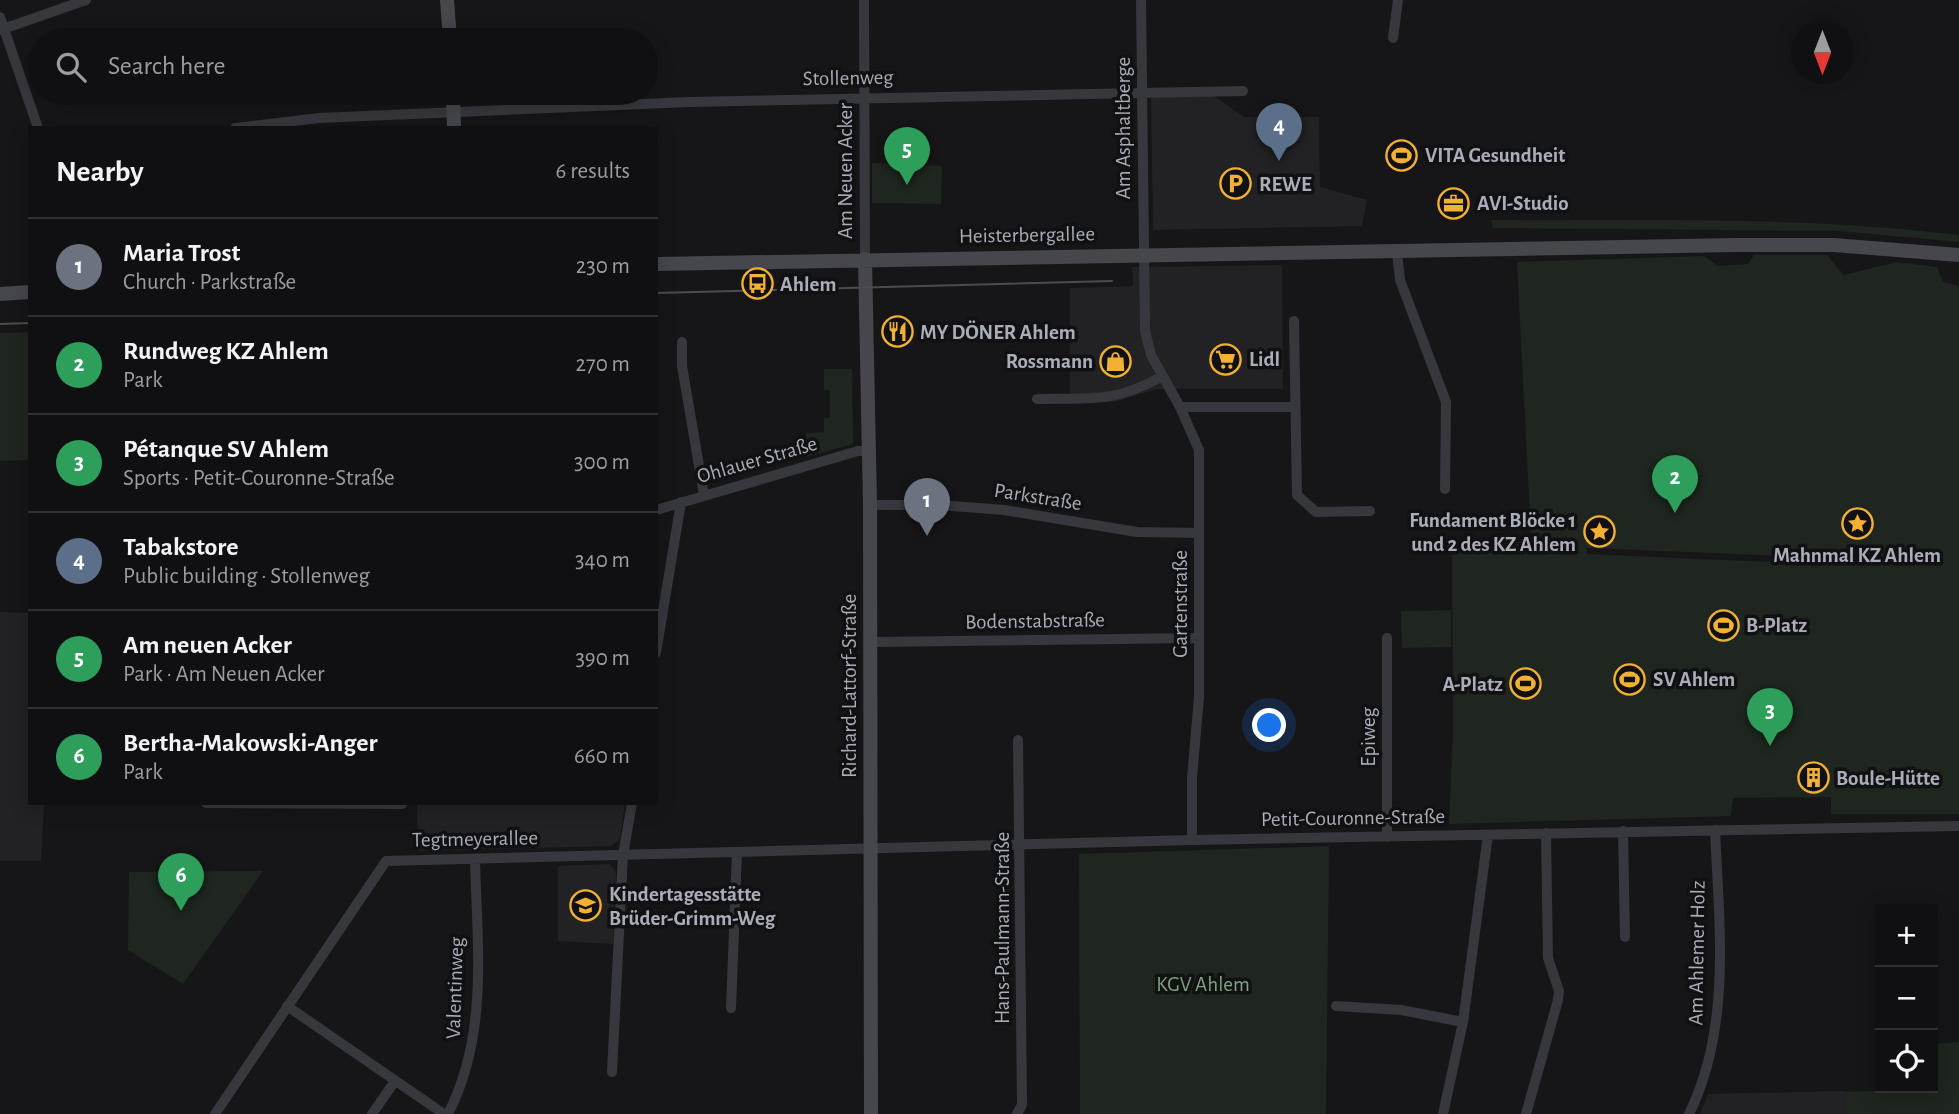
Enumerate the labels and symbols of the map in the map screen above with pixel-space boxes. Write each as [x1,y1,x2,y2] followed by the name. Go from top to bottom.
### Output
[1791,21,1854,84] north arrow
[1113,57,1134,199] street label: Am Asphaltberge
[802,67,894,89] street label: Stollenweg
[835,103,856,239] street label: Am Neuen Acker
[1256,103,1302,161] pin: 4
[884,127,930,185] pin: 5
[1385,138,1419,172] sports icon: VITA Gesundheit
[1425,145,1565,166] place label: VITA Gesundheit
[1219,167,1253,201] parking icon: REWE
[1259,174,1312,195] place label: REWE
[1437,186,1471,220] office icon: AVI-Studio
[1477,193,1569,214] place label: AVI-Studio
[959,223,1095,247] street label: Heisterbergallee
[740,267,774,301] bus stop icon: Ahlem
[780,274,836,295] place label: Ahlem
[880,315,914,349] restaurant icon: MY DÖNER Ahlem
[920,320,1076,343] place label: MY DÖNER Ahlem
[1209,342,1243,376] supermarket icon: Lidl
[1099,344,1133,378] shop icon: Rossmann
[1249,349,1280,370] place label: Lidl
[1006,351,1093,372] place label: Rossmann
[695,433,819,487] street label: Ohlauer Straße
[1652,455,1698,513] pin: 2
[904,478,950,536] pin: 1
[993,480,1083,514] street label: Parkstraße
[1840,506,1874,540] place icon: Mahnmal KZ Ahlem
[1409,510,1576,555] place label: Fundament Blöcke 1 und 2 des KZ Ahlem
[1582,515,1616,549] place icon: Fundament Blöcke 1 und 2 des KZ Ahlem
[1773,545,1941,566] place label: Mahnmal KZ Ahlem
[1170,550,1191,658] street label: Gartenstraße
[839,594,860,778] street label: Richard-Lattorf-Straße
[1706,608,1740,642] sports icon: B-Platz
[965,609,1105,633] street label: Bodenstabstraße
[1746,615,1807,636] place label: B-Platz
[1613,662,1647,696] sports icon: SV Ahlem
[1509,667,1543,701] sports icon: A-Platz
[1653,669,1735,690] place label: SV Ahlem
[1442,674,1503,695] place label: A-Platz
[1747,688,1793,746] pin: 3
[1358,707,1379,767] street label: Epiweg
[1252,708,1286,742] your location
[1796,761,1830,795] building icon: Boule-Hütte
[1836,768,1940,789] place label: Boule-Hütte
[1261,806,1445,830] street label: Petit-Couronne-Straße
[412,827,538,851] street label: Tegtmeyerallee
[992,832,1013,1024] street label: Hans-Paulmann-Straße
[158,853,204,911] pin: 6
[1685,880,1709,1026] street label: Am Ahlemer Holz
[609,884,776,929] place label: Kindertagesstätte Brüder-Grimm-Weg
[569,889,603,923] school or university icon: Kindertagesstätte Brüder-Grimm-Weg
[443,936,467,1039] street label: Valentinweg
[1156,974,1250,995] park label: KGV Ahlem

